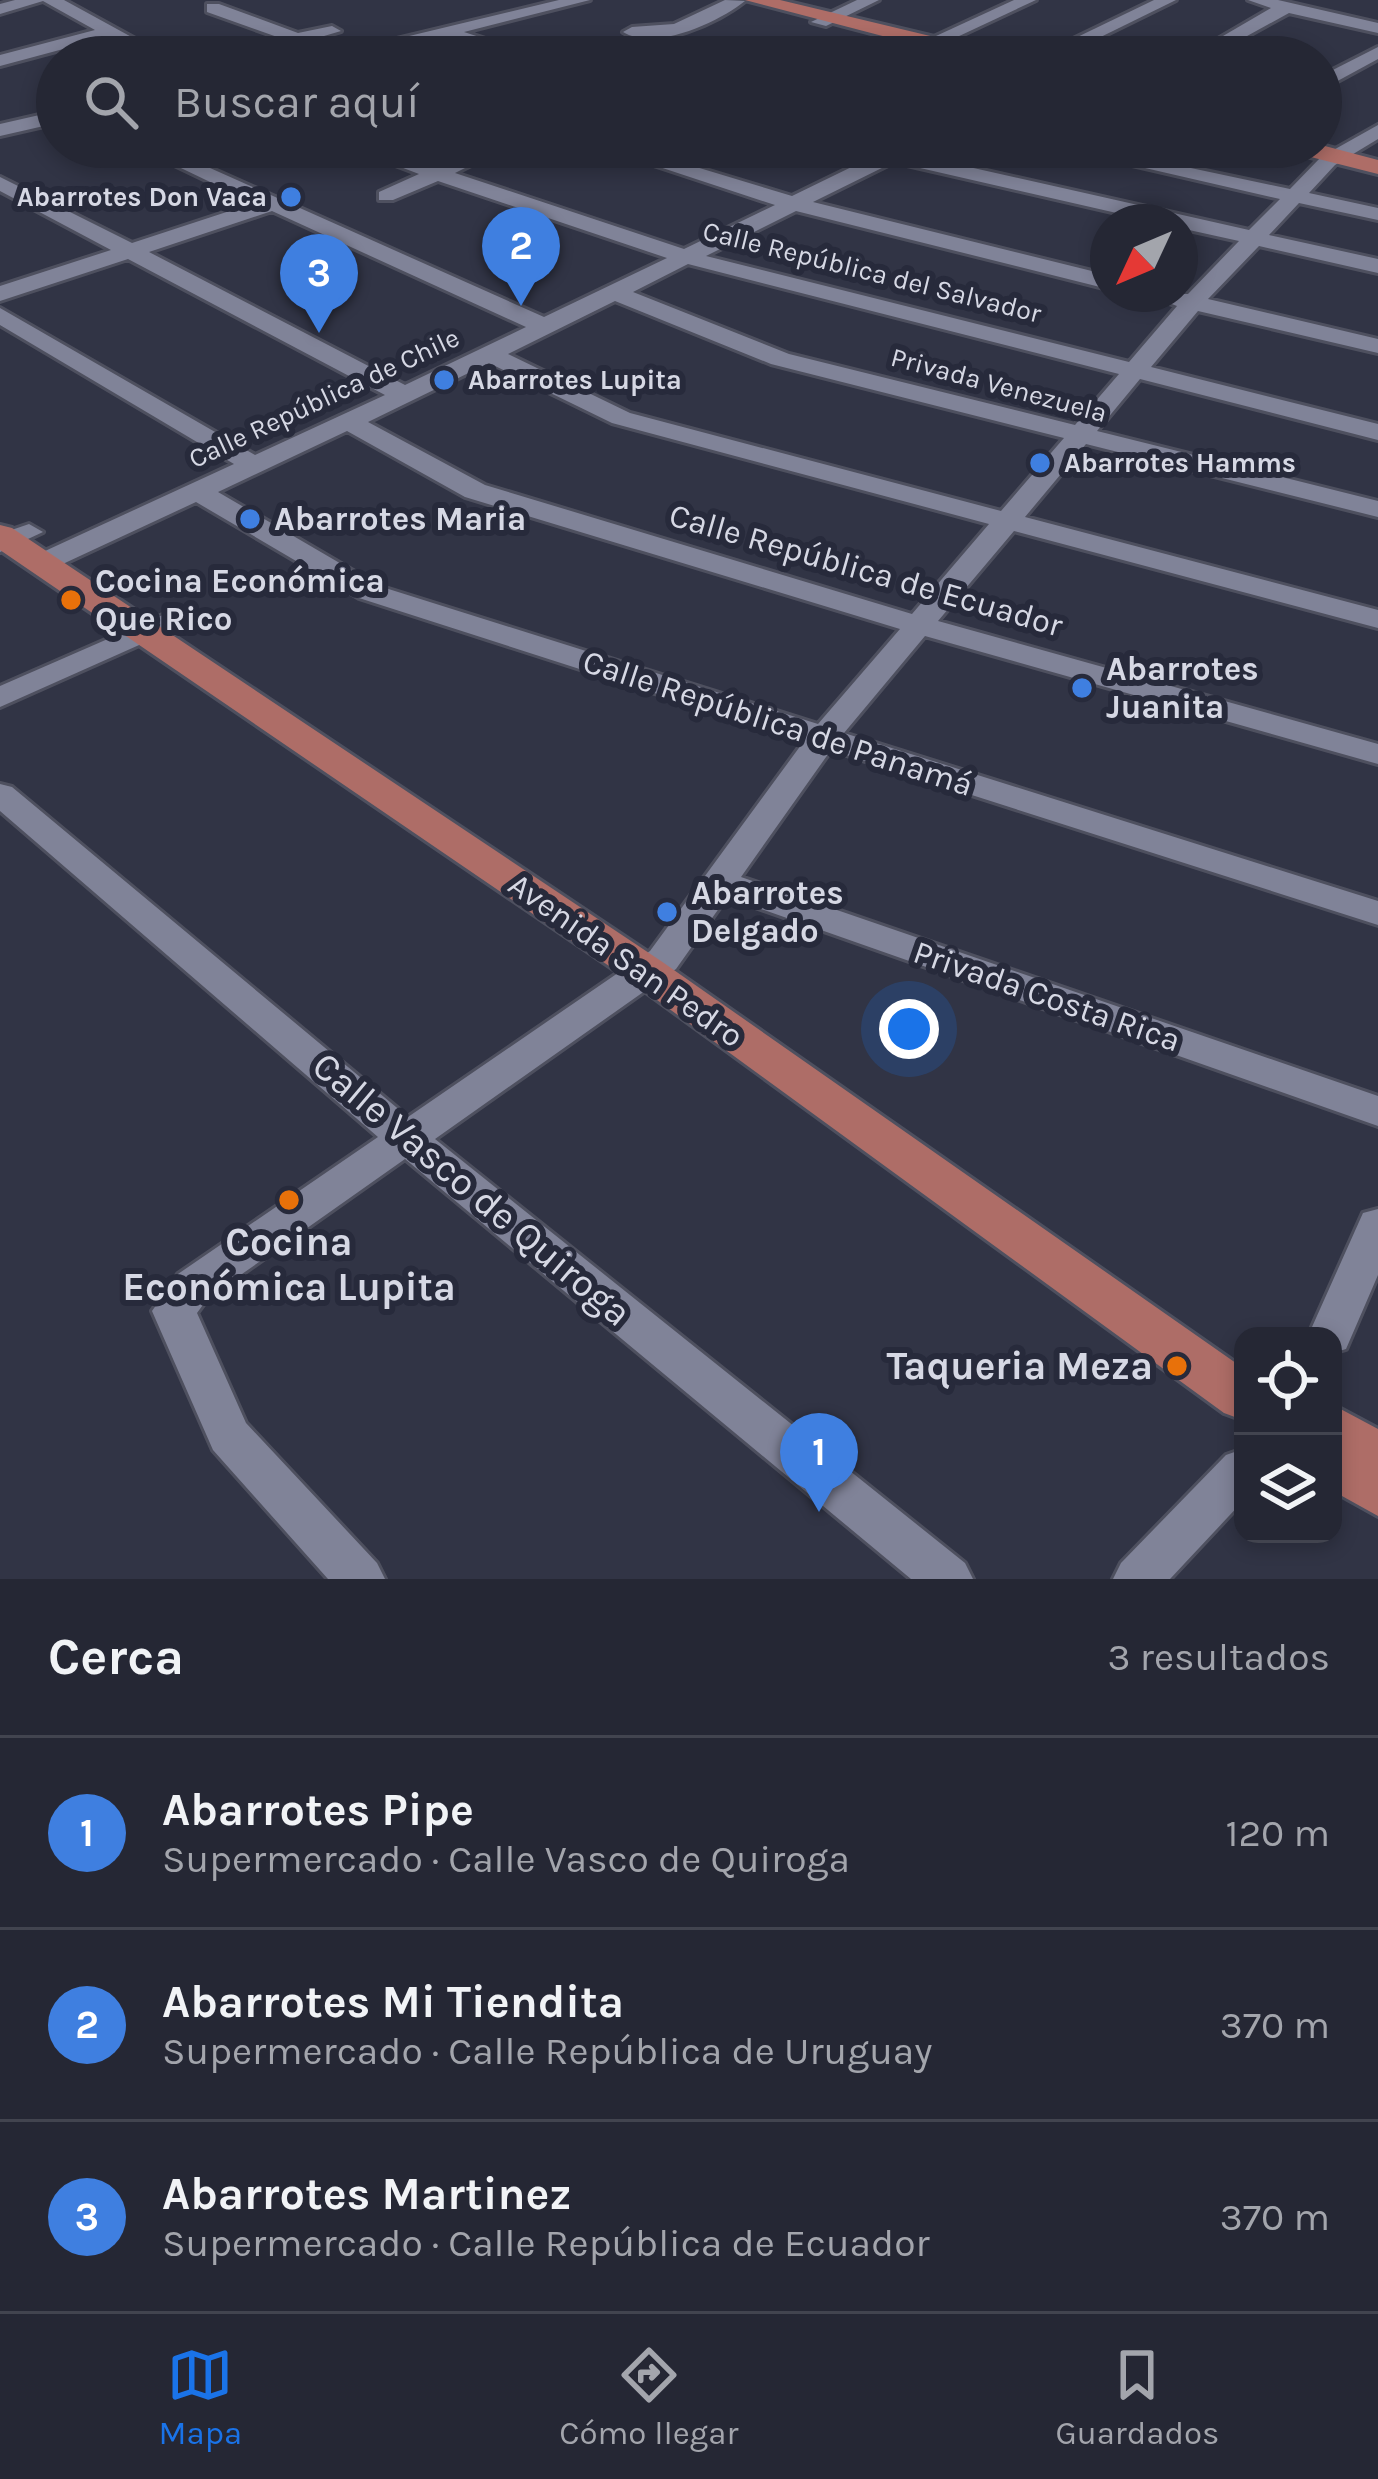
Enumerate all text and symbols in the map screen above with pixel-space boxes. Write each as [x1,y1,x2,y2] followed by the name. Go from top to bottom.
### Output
[36,36,1342,168] search box
[78,69,144,135] icon: search
[174,76,420,128] text: Buscar aquí
[17,181,267,213] place label: Abarrotes Don Vaca
[278,184,304,210] marker: Abarrotes Don Vaca
[1090,204,1198,312] north arrow
[482,207,560,306] pin: 2
[699,214,1045,330] street label: Calle República del Salvador
[280,234,358,333] pin: 3
[184,321,464,475] street label: Calle República de Chile
[888,341,1110,429] street label: Privada Venezuela
[468,364,682,396] place label: Abarrotes Lupita
[431,367,457,393] marker: Abarrotes Lupita
[1064,447,1296,479] place label: Abarrotes Hamms
[1027,450,1053,476] marker: Abarrotes Hamms
[665,496,1067,644] street label: Calle República de Ecuador
[274,500,526,538] place label: Abarrotes Maria
[237,506,263,532] marker: Abarrotes Maria
[95,562,385,638] place label: Cocina Económica Que Rico
[58,587,84,613] marker: Cocina Económica Que Rico
[578,642,978,804] street label: Calle República de Panamá
[1106,650,1259,726] place label: Abarrotes Juanita
[1069,675,1095,701] marker: Abarrotes Juanita
[501,865,751,1055] street label: Avenida San Pedro
[691,874,844,950] place label: Abarrotes Delgado
[654,899,680,925] marker: Abarrotes Delgado
[909,933,1185,1059] street label: Privada Costa Rica
[879,999,939,1059] your location
[303,1042,641,1336] street label: Calle Vasco de Quiroga
[276,1187,302,1213] marker: Cocina Económica Lupita
[122,1219,456,1310] place label: Cocina Económica Lupita
[1234,1327,1342,1543] map controls
[1234,1327,1342,1435] button: locate
[887,1343,1153,1389] place label: Taqueria Meza
[1164,1353,1190,1379] marker: Taqueria Meza
[780,1413,858,1512] pin: 1
[1234,1435,1342,1543] button: layers
[48,1627,184,1687] text: Cerca
[1108,1634,1330,1680] text: 3 resultados
[162,1784,474,1836] text: Abarrotes Pipe
[80,1810,94,1856] text: 1
[1226,1810,1330,1856] text: 120 m
[162,1836,850,1882] text: Supermercado · Calle Vasco de Quiroga
[162,1976,624,2028] text: Abarrotes Mi Tiendita
[75,2002,99,2048] text: 2
[1220,2002,1330,2048] text: 370 m
[162,2028,932,2074] text: Supermercado · Calle República de Uruguay
[162,2168,572,2220] text: Abarrotes Martinez
[75,2194,99,2240] text: 3
[1220,2194,1330,2240] text: 370 m
[162,2220,930,2266] text: Supermercado · Calle República de Ecuador
[159,2342,242,2452] tab: Mapa
[559,2342,738,2452] tab: Cómo llegar
[1055,2342,1219,2452] tab: Guardados

